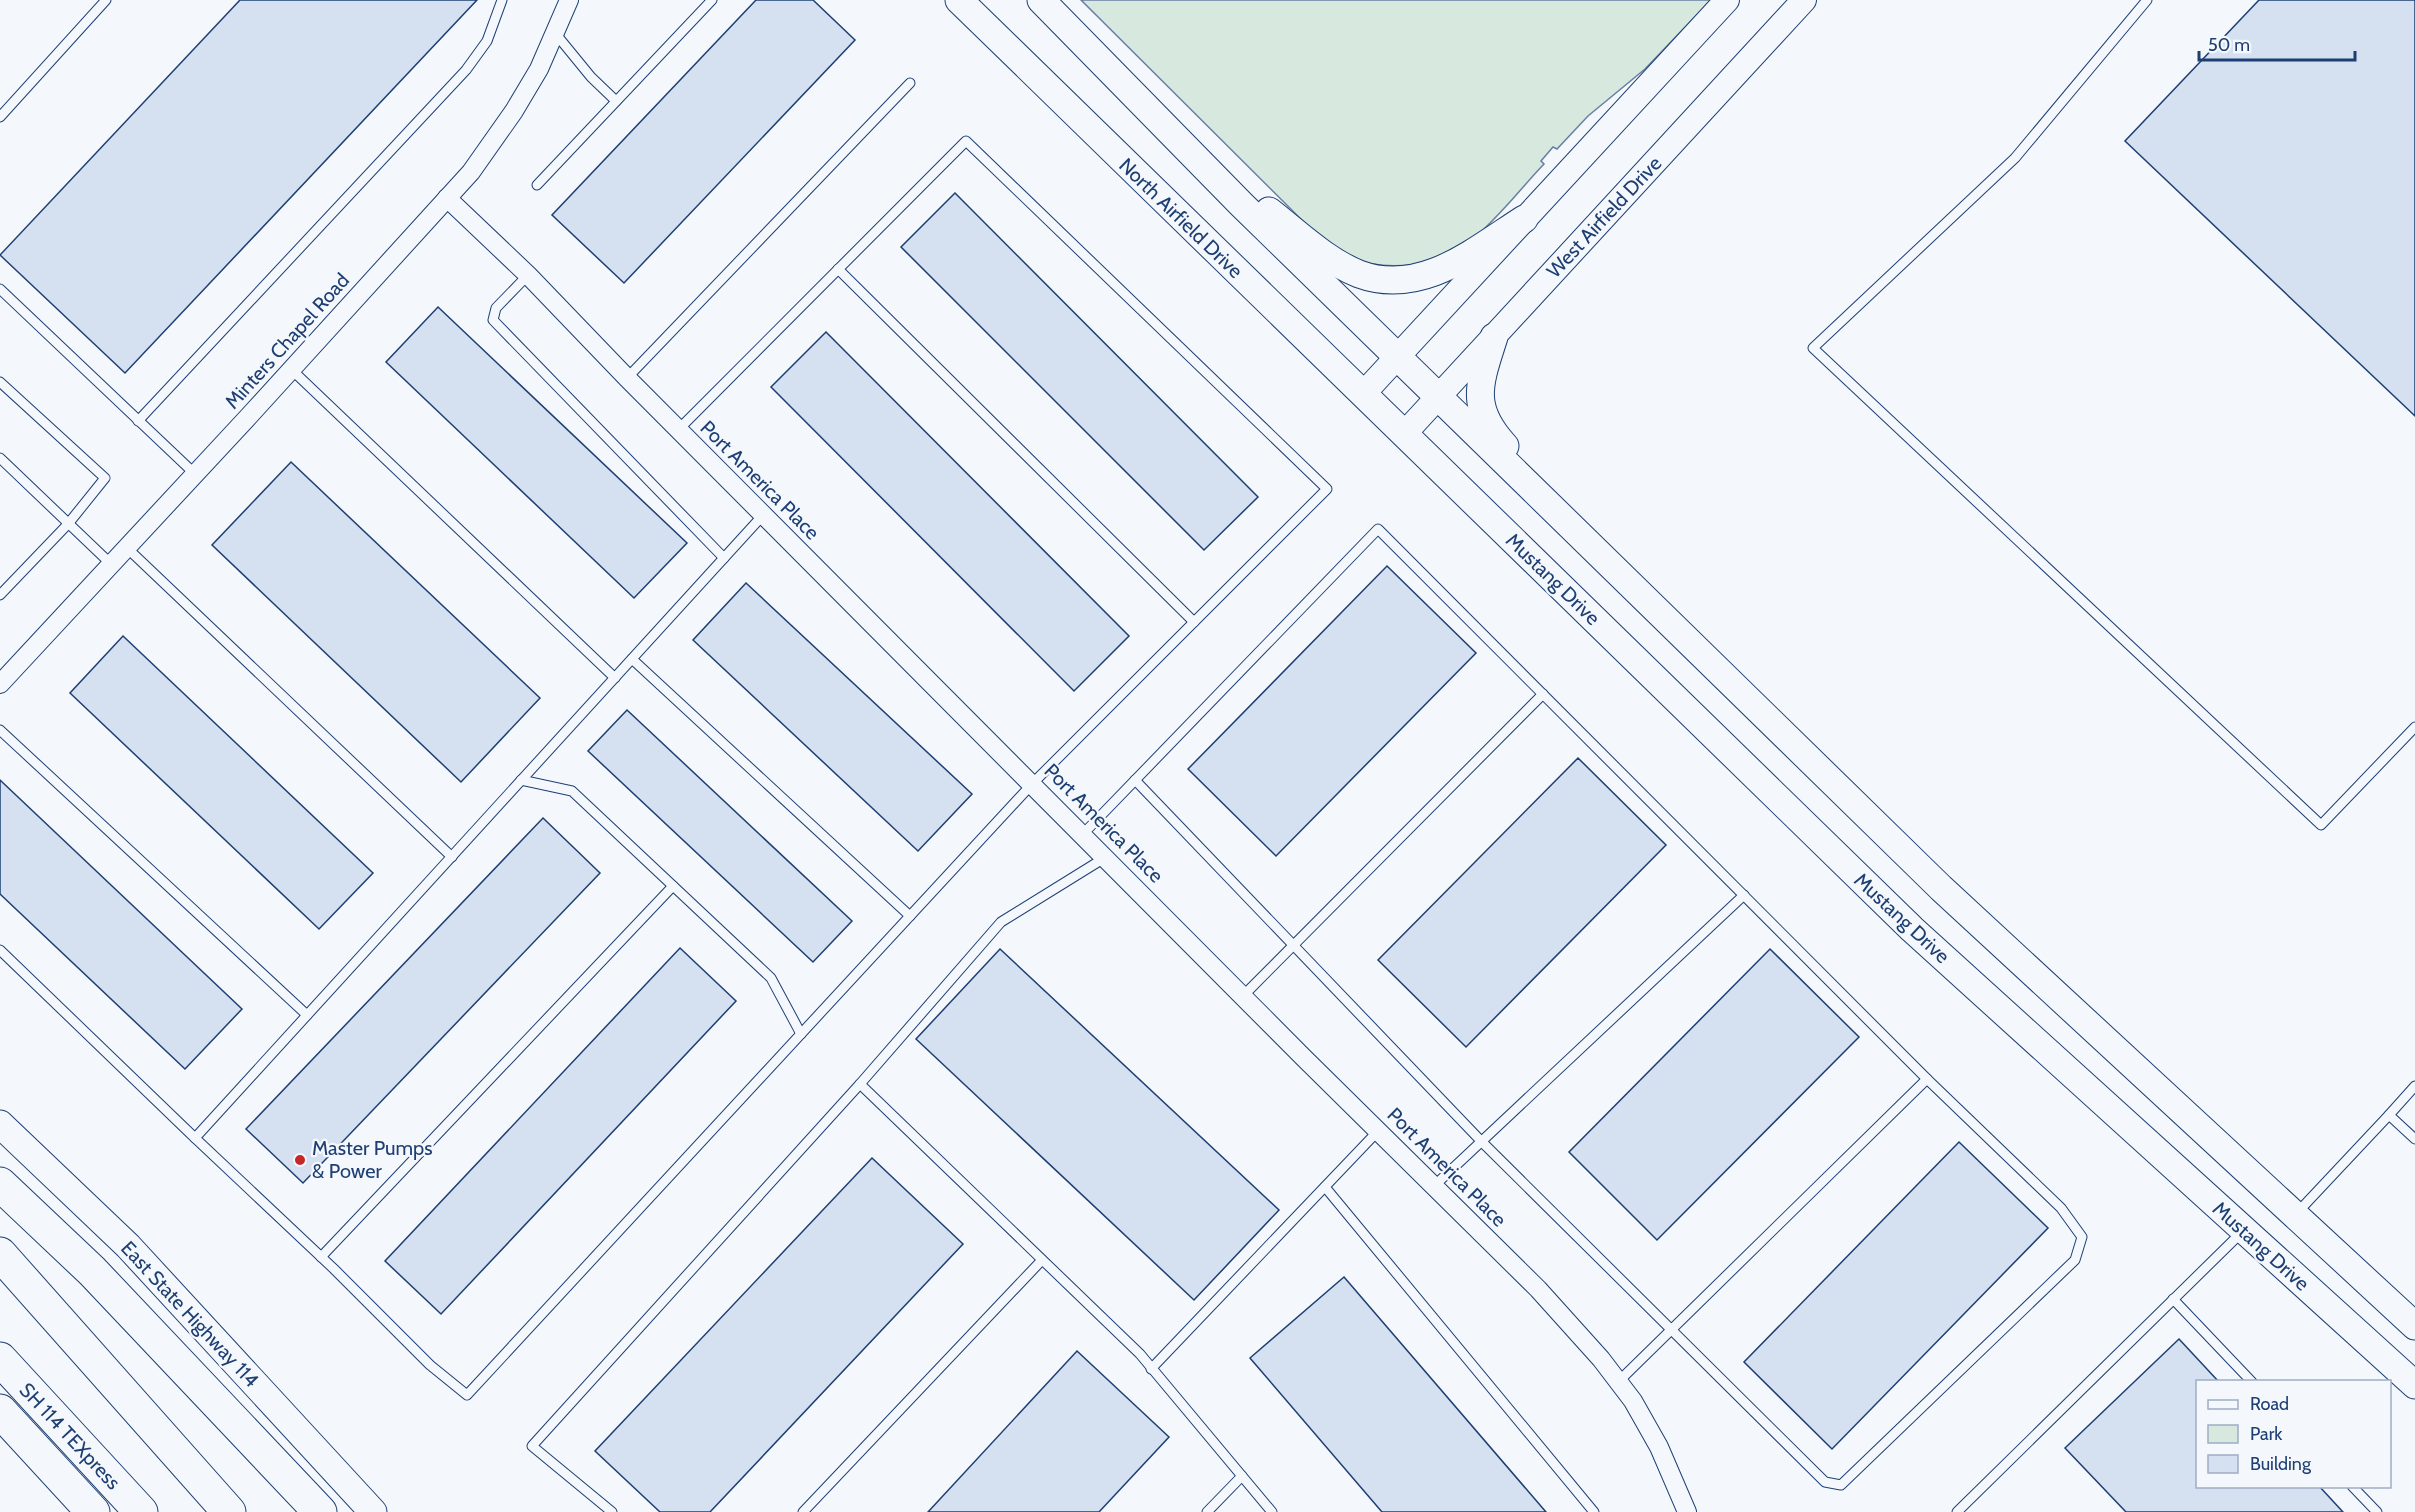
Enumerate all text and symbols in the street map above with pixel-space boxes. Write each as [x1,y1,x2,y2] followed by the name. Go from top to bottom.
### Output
[2199,24,2355,62] scale bar
[2208,34,2250,56] text: 50 m
[1542,151,1666,283] street label: West Airfield Drive
[1114,153,1248,283] street label: North Airfield Drive
[220,268,354,414] street label: Minters Chapel Road
[696,416,824,544] street label: Port America Place
[1501,528,1605,630] street label: Mustang Drive
[1040,759,1168,887] street label: Port America Place
[1849,868,1955,968] street label: Mustang Drive
[1383,1103,1511,1231] street label: Port America Place
[312,1136,432,1183] place label: Master Pumps & Power
[293,1153,307,1167] marker: Master Pumps & Power
[2208,1196,2314,1296] street label: Mustang Drive
[116,1236,264,1392] street label: East State Highway 114
[15,1378,125,1494] street label: SH 114 TEXpress
[2196,1380,2391,1488] legend
[2250,1393,2289,1415] text: Road
[2250,1423,2283,1445] text: Park
[2250,1453,2312,1475] text: Building

